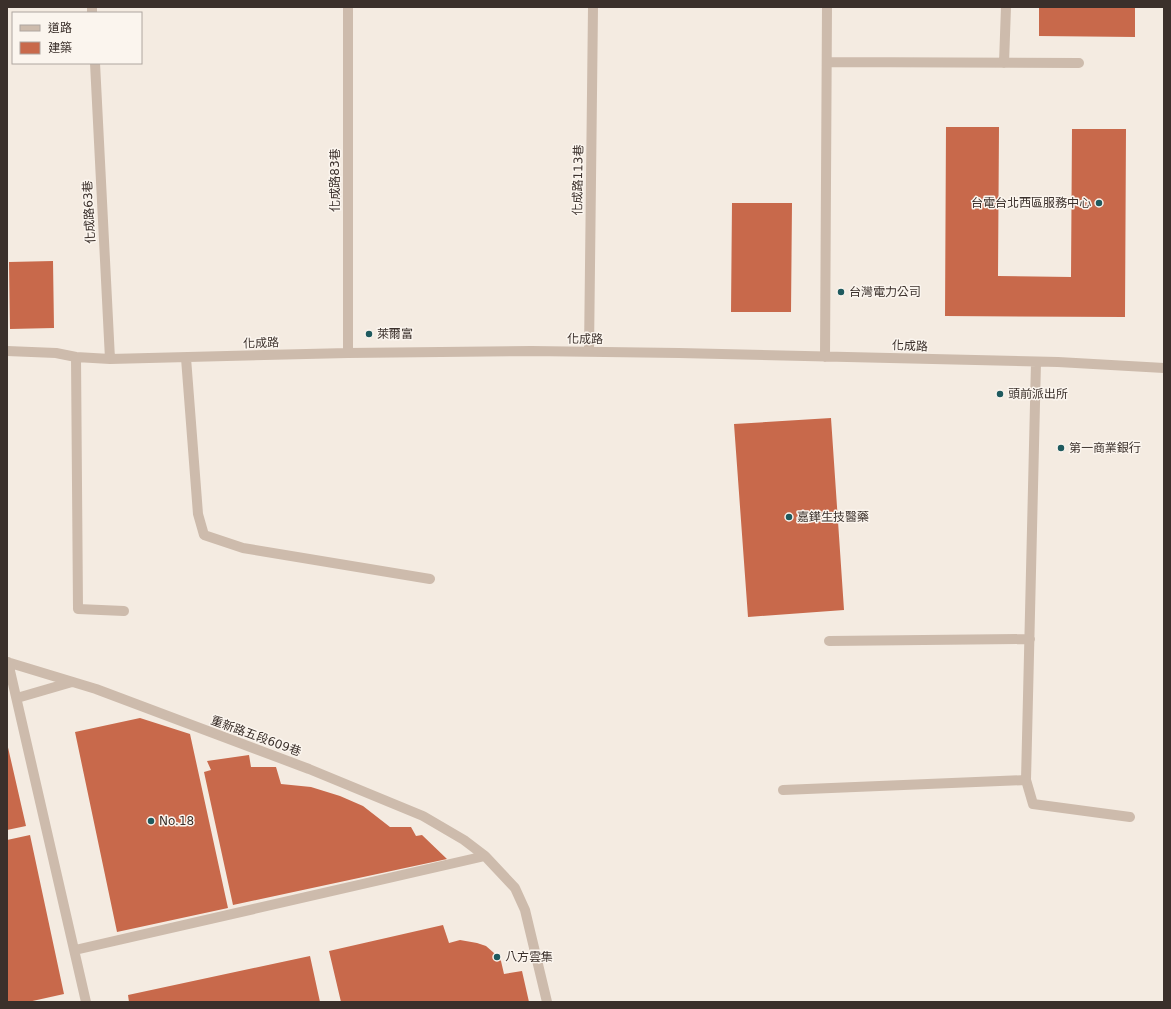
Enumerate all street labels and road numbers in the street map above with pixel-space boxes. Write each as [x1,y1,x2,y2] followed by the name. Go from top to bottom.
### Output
[570,144,586,216] street label: 化成路113巷
[328,148,342,212] street label: 化成路83巷
[80,180,98,244] street label: 化成路63巷
[567,332,603,346] street label: 化成路
[243,335,279,351] street label: 化成路
[892,338,928,354] street label: 化成路
[209,713,303,759] street label: 重新路五段609巷

